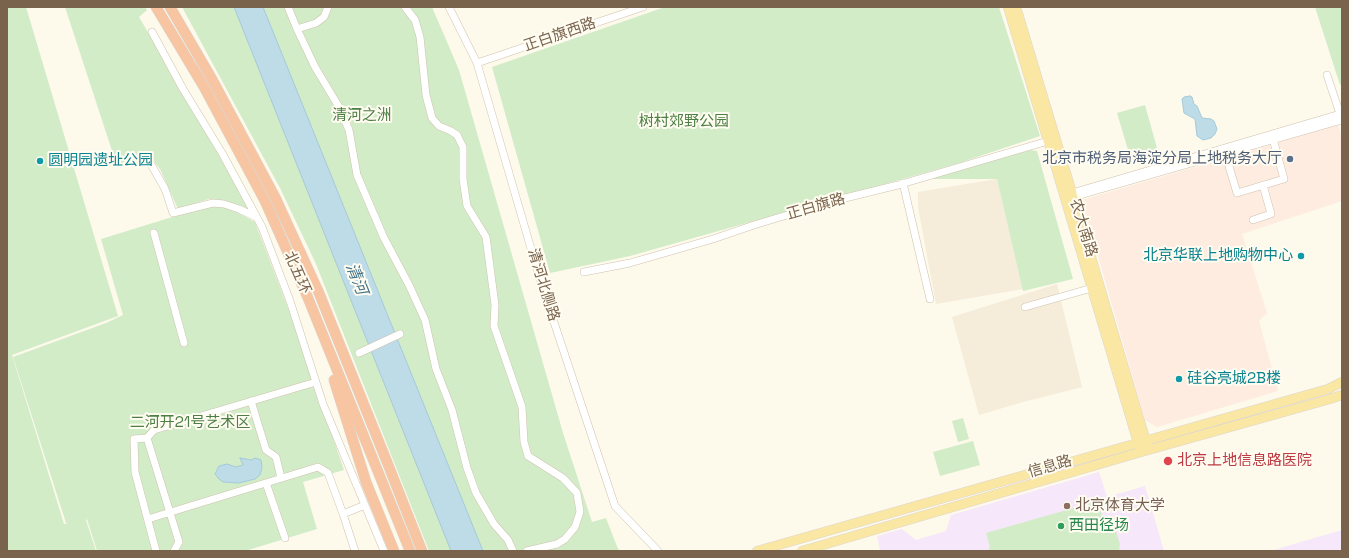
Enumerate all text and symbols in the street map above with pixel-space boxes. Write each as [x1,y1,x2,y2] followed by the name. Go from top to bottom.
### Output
[522,14,598,56] street label: 正白旗西路
[332,107,392,125] park label: 清河之洲
[639,113,729,131] park label: 树村郊野公园
[1042,150,1282,168] place label: 北京市税务局海淀分局上地税务大厅
[48,152,153,170] place label: 圆明园遗址公园
[1285,154,1295,164] marker: 北京市税务局海淀分局上地税务大厅
[35,156,45,166] marker: 圆明园遗址公园
[785,190,847,224] street label: 正白旗路
[1066,197,1100,259] street label: 农大南路
[523,247,563,323] street label: 清河北侧路
[1143,247,1293,265] place label: 北京华联上地购物中心
[280,249,314,297] street label: 北五环
[1296,251,1306,261] marker: 北京华联上地购物中心
[341,261,371,297] water label: 清河
[1187,370,1281,388] place label: 硅谷亮城2B楼
[1174,374,1184,384] marker: 硅谷亮城2B楼
[130,414,250,432] park label: 二河开21号艺术区
[1026,452,1074,482] street label: 信息路
[1177,452,1312,470] place label: 北京上地信息路医院
[1162,455,1174,467] marker: 北京上地信息路医院
[1075,497,1165,515] place label: 北京体育大学
[1062,501,1072,511] marker: 北京体育大学
[1069,517,1129,535] place label: 西田径场
[1056,521,1066,531] marker: 西田径场

